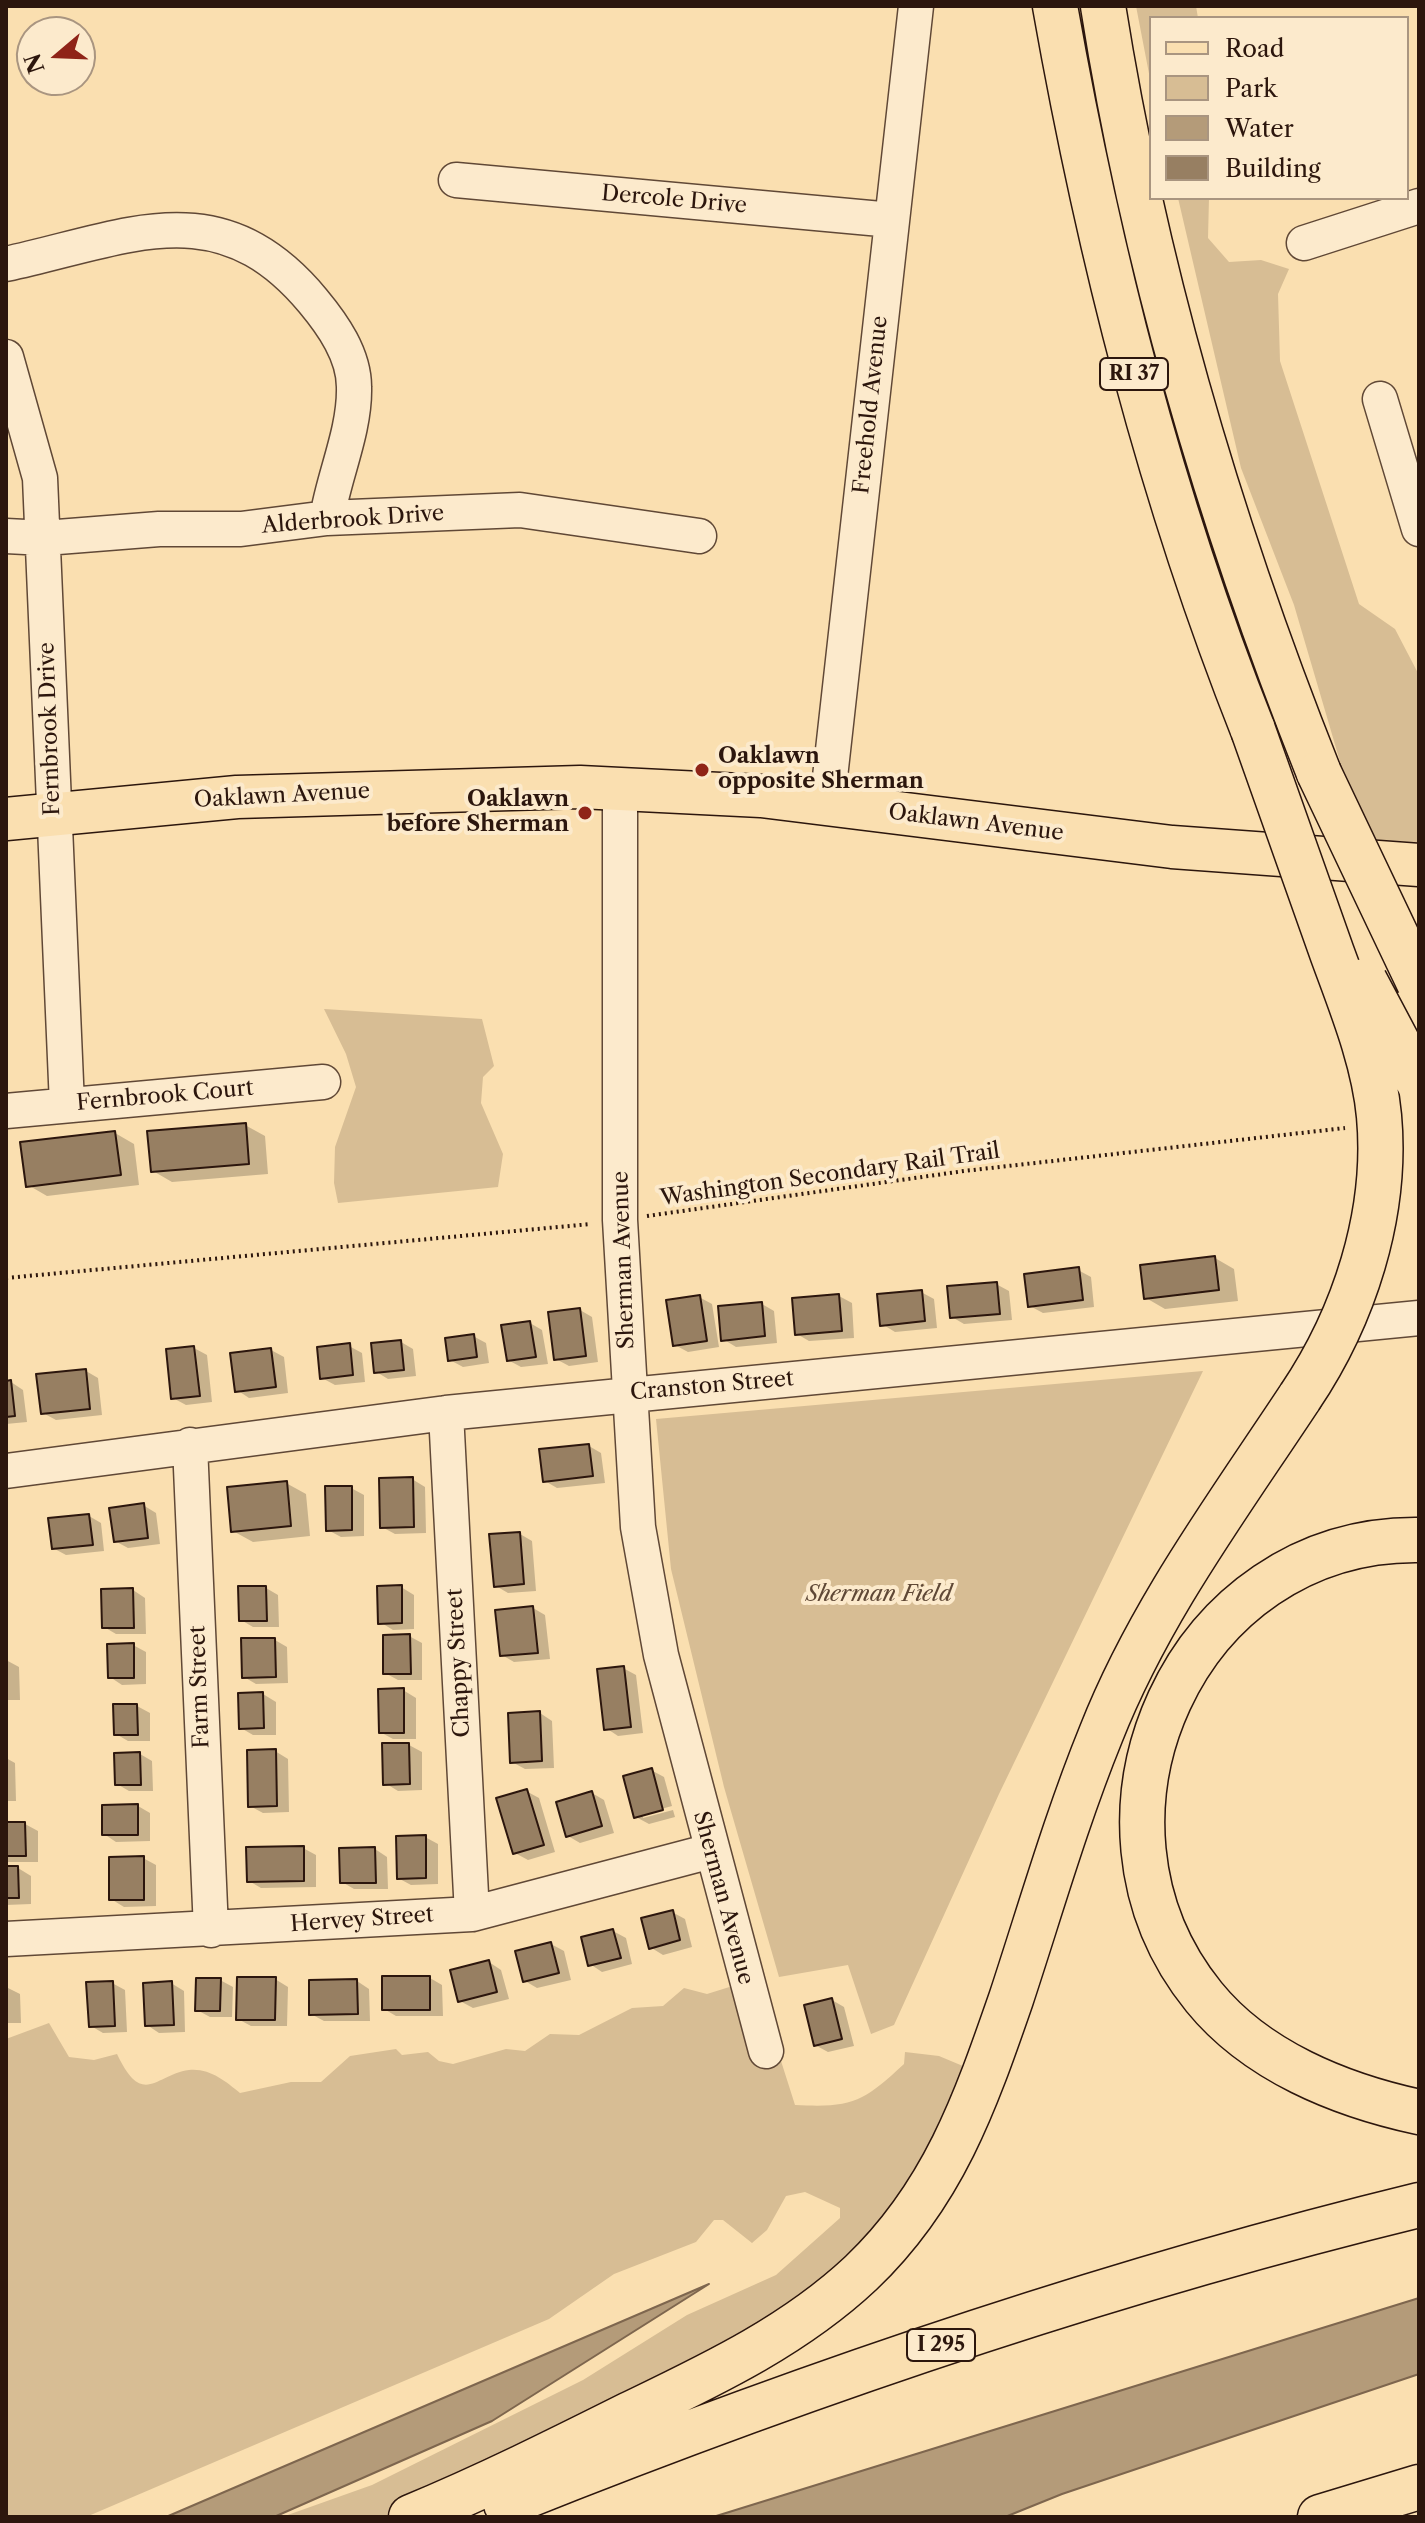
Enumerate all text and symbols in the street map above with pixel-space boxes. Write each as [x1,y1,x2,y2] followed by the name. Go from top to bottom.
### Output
[16,16,96,96] north arrow
[1149,16,1409,200] legend
[1225,34,1284,63] text: Road
[19,50,51,77] text: N
[1225,74,1277,103] text: Park
[1225,114,1294,143] text: Water
[1225,154,1321,183] text: Building
[600,180,748,220] street label: Dercole Drive
[849,315,893,495] street label: Freehold Avenue
[1100,358,1168,390] road number: RI 37
[261,500,445,540] street label: Alderbrook Drive
[34,642,66,816] street label: Fernbrook Drive
[718,744,924,796] place label: Oaklawn opposite Sherman
[693,761,711,779] marker: Oaklawn opposite Sherman
[193,778,371,814] street label: Oaklawn Avenue
[387,787,569,838] place label: Oaklawn before Sherman
[887,799,1065,847] street label: Oaklawn Avenue
[576,804,594,822] marker: Oaklawn before Sherman
[75,1075,255,1117] street label: Fernbrook Court
[658,1138,1002,1212] street label: Washington Secondary Rail Trail
[608,1170,640,1350] street label: Sherman Avenue
[629,1366,795,1406] street label: Cranston Street
[806,1582,952,1608] park label: Sherman Field
[442,1588,476,1738] street label: Chappy Street
[185,1625,215,1749] street label: Farm Street
[687,1808,759,1988] street label: Sherman Avenue
[289,1902,435,1938] street label: Hervey Street
[907,2329,975,2361] road number: I 295

